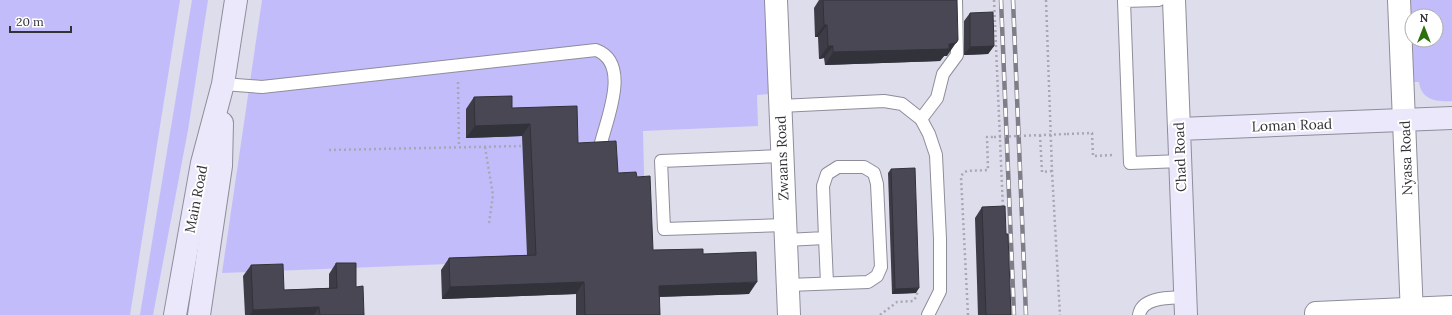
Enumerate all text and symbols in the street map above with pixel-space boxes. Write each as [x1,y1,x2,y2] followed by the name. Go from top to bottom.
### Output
[10,8,71,34] scale bar
[1404,8,1444,48] north arrow
[1420,11,1429,25] text: N
[16,14,44,29] text: 20 m
[772,115,792,201] street label: Zwaans Road
[1251,115,1333,135] street label: Loman Road
[1396,120,1416,196] street label: Nyasa Road
[1170,122,1190,192] street label: Chad Road
[181,164,211,234] street label: Main Road

